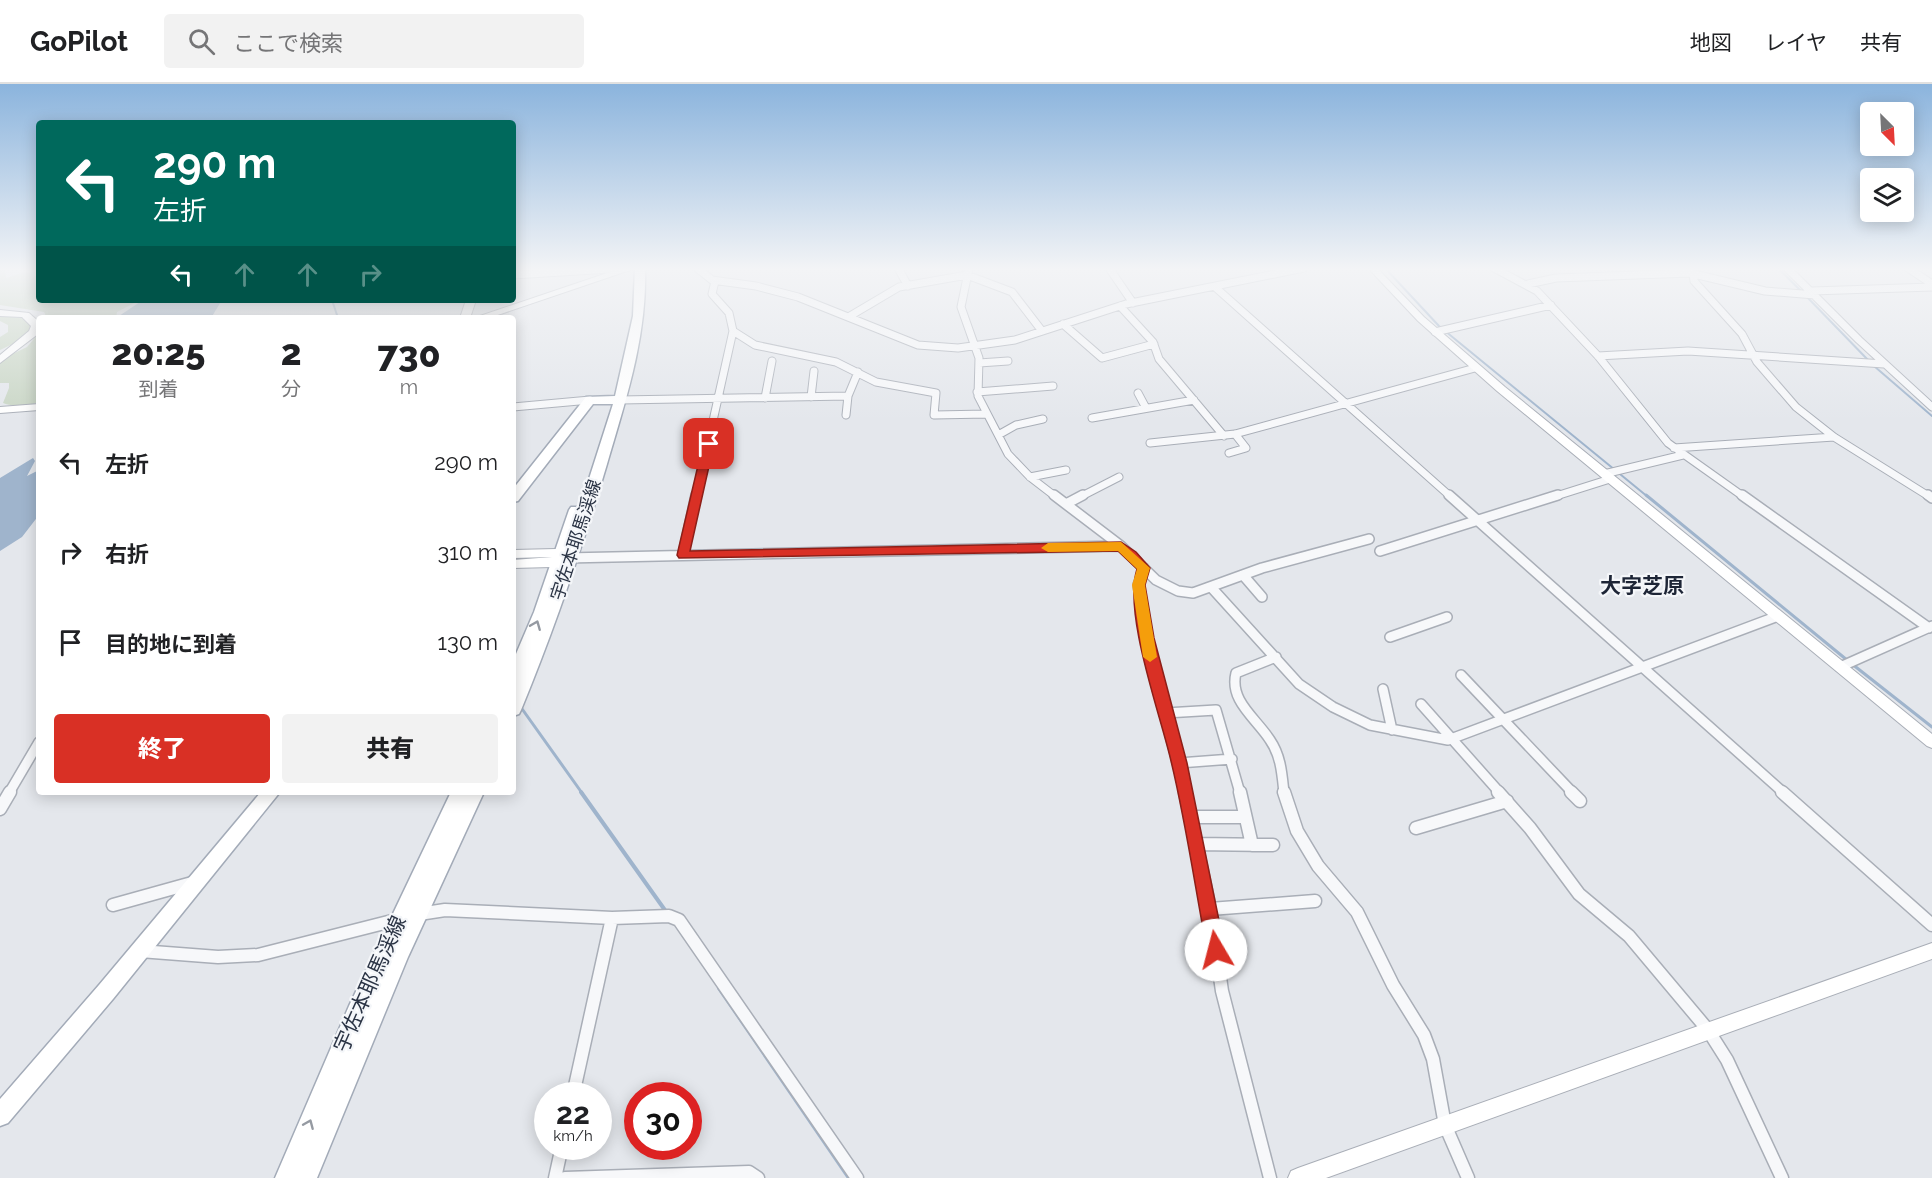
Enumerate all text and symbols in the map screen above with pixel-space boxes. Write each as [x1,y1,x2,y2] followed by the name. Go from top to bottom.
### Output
[164,14,584,68] search box
[30,25,128,58] text: GoPilot
[185,25,218,58] icon: search
[233,30,343,56] text: ここで検索
[1690,30,1732,55] text: 地図
[1765,30,1827,55] text: レイヤ
[1860,30,1902,55] text: 共有
[1860,102,1914,156] north arrow
[1860,102,1914,222] map controls
[153,139,276,188] text: 290 m
[54,144,132,222] icon: left
[1860,168,1914,222] button: layers
[153,195,207,226] text: 左折
[165,258,198,291] icon: left
[228,258,261,291] icon: ahead
[291,258,324,291] icon: ahead
[354,258,387,291] icon: right
[111,331,205,373] text: 20:25
[281,331,302,373] text: 2
[377,333,441,375] text: 730
[400,375,418,399] text: m
[138,377,178,401] text: 到着
[281,377,301,401] text: 分
[683,418,734,469] pin
[692,427,725,460] icon: arrive
[54,446,87,479] icon: left
[434,449,498,475] text: 290 m
[105,451,149,477] text: 左折
[546,477,605,603] street label: 宇佐本耶馬渓線
[54,536,87,569] icon: right
[438,539,498,565] text: 310 m
[105,541,149,567] text: 右折
[1600,573,1684,598] district label: 大字芝原
[529,620,541,631] one-way arrow
[54,626,87,659] icon: arrive
[438,629,498,655] text: 130 m
[105,631,237,657] text: 目的地に到着
[54,714,270,783] button: 終了
[282,714,498,783] button: 共有
[328,912,411,1056] street label: 宇佐本耶馬渓線
[1184,918,1248,982] position arrow
[624,1082,702,1160] speed limit sign: 30
[556,1096,590,1131] text: 22
[302,1119,314,1130] one-way arrow
[553,1127,593,1145] text: km/h

